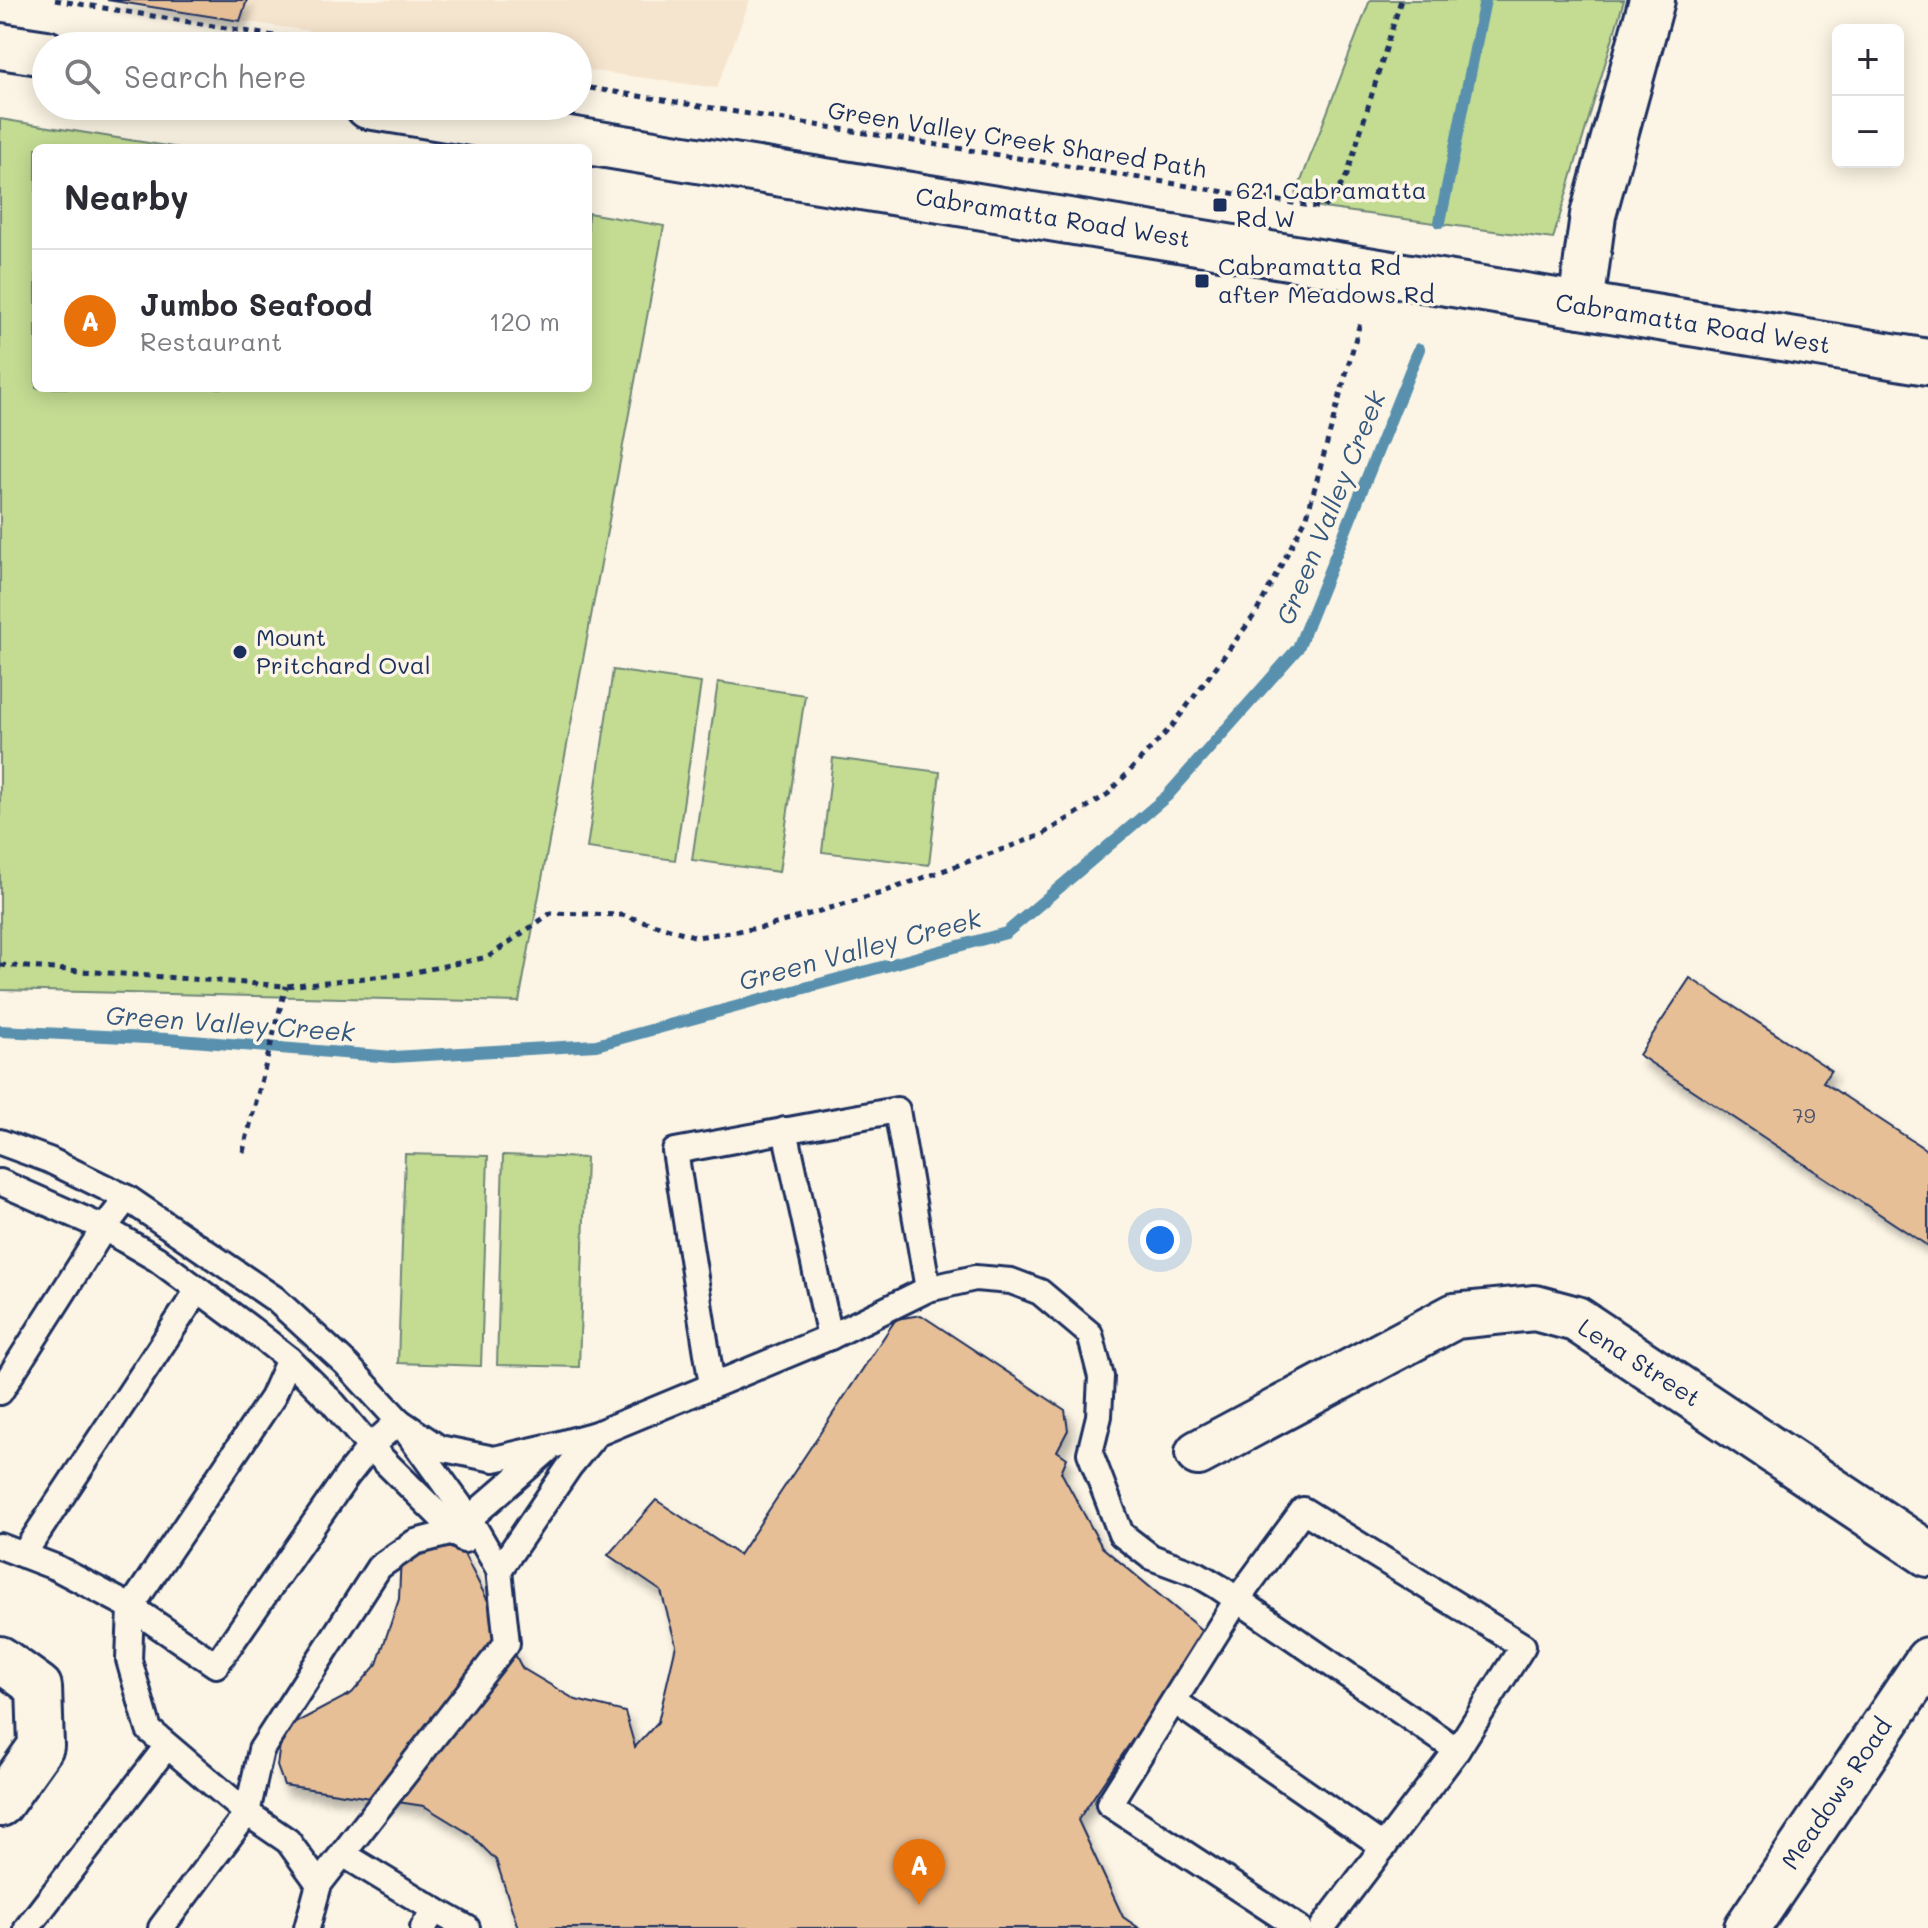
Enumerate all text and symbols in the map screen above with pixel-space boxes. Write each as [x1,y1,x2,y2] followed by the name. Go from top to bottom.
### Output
[1832,24,1904,168] map controls
[1832,24,1904,96] button: +
[32,32,592,120] search box
[60,54,104,98] icon: search
[124,56,307,96] text: Search here
[826,93,1209,184] street label: Green Valley Creek Shared Path
[1832,96,1904,168] button: −
[64,174,189,219] text: Nearby
[1236,174,1427,233] place label: 621 Cabramatta Rd W
[914,179,1193,254] street label: Cabramatta Road West
[1211,196,1229,214] marker: 621 Cabramatta Rd W
[1218,250,1434,309] place label: Cabramatta Rd after Meadows Rd
[1193,272,1211,290] marker: Cabramatta Rd after Meadows Rd
[140,284,372,324] text: Jumbo Seafood
[1554,285,1833,360] street label: Cabramatta Road West
[81,304,99,338] text: A
[489,304,560,338] text: 120 m
[140,324,282,358] text: Restaurant
[1268,385,1393,630] water label: Green Valley Creek
[256,621,431,680] place label: Mount Pritchard Oval
[231,643,249,661] marker: Mount Pritchard Oval
[735,900,986,998] water label: Green Valley Creek
[104,997,357,1049] water label: Green Valley Creek
[1793,1102,1816,1128] house number: 79
[1140,1220,1180,1260] your location
[1573,1311,1707,1413] street label: Lena Street
[1774,1711,1898,1875] street label: Meadows Road
[893,1839,945,1905] pin: A

